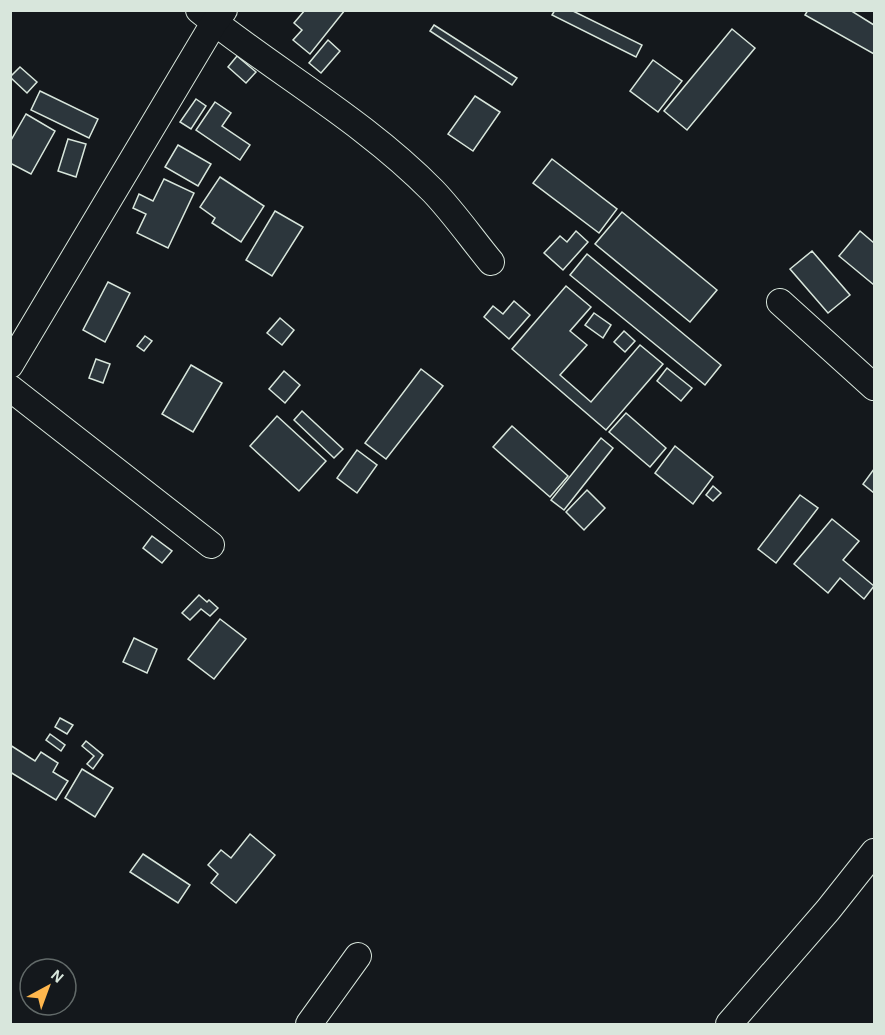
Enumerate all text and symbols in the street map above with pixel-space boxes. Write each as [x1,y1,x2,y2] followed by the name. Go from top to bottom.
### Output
[18,957,78,1017] north arrow
[48,967,67,986] text: N

